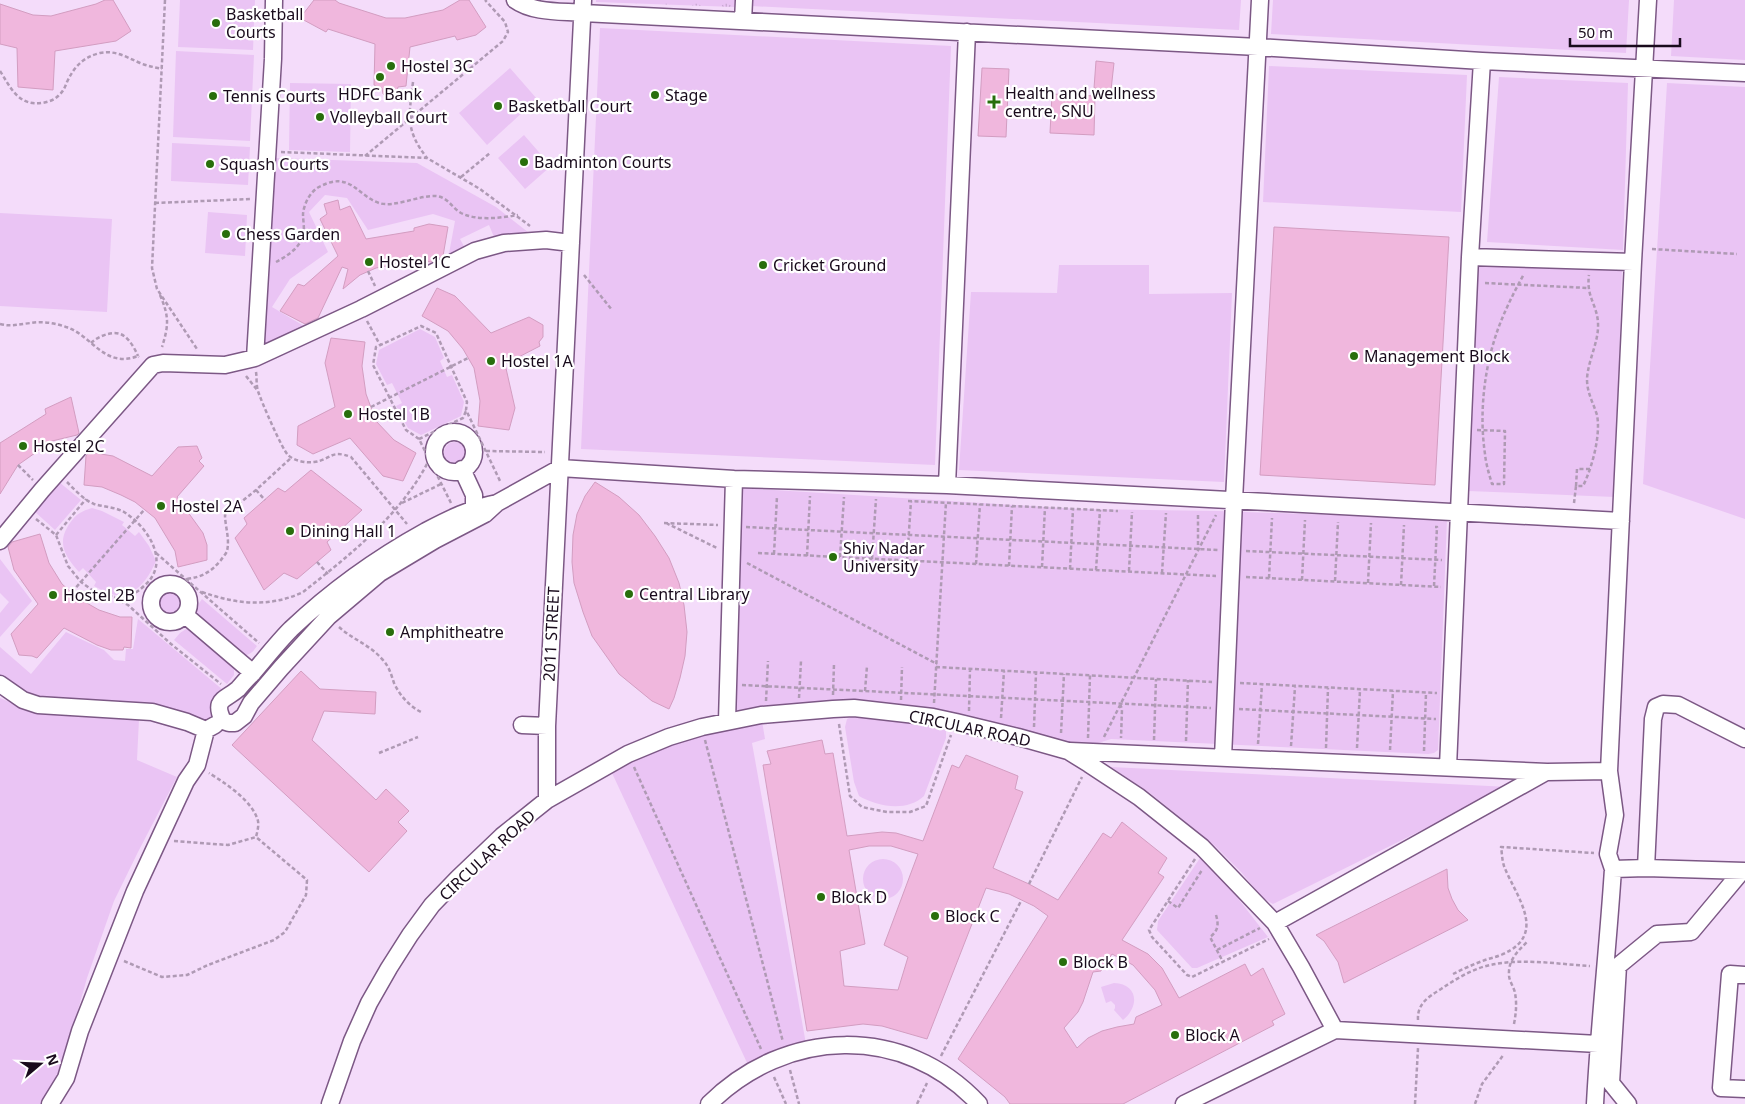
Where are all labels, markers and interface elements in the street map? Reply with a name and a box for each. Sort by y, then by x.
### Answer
place label: Basketball Courts [226,3,303,43]
scale bar [1570,15,1680,47]
marker: Basketball Courts [210,17,222,29]
text: 50 m [1578,22,1613,42]
place label: Hostel 3C [401,55,473,77]
marker: Hostel 3C [385,60,397,72]
marker: HDFC Bank [374,71,386,83]
place label: Health and wellness centre, SNU [1005,82,1156,122]
place label: HDFC Bank [338,83,422,105]
place label: Stage [665,84,707,106]
place label: Tennis Courts [223,85,325,107]
marker: Stage [649,89,661,101]
marker: Tennis Courts [207,90,219,102]
place label: Basketball Court [508,95,632,117]
marker: Health and wellness centre, SNU [987,95,1001,109]
marker: Basketball Court [492,100,504,112]
place label: Volleyball Court [330,106,448,128]
marker: Volleyball Court [314,111,326,123]
place label: Badminton Courts [534,151,671,173]
place label: Squash Courts [220,153,329,175]
marker: Badminton Courts [518,156,530,168]
marker: Squash Courts [204,158,216,170]
place label: Chess Garden [236,223,340,245]
marker: Chess Garden [220,228,232,240]
place label: Hostel 1C [379,251,451,273]
place label: Cricket Ground [773,254,886,276]
marker: Hostel 1C [363,256,375,268]
marker: Cricket Ground [757,259,769,271]
place label: Management Block [1364,345,1510,367]
place label: Hostel 1A [501,350,573,372]
marker: Management Block [1348,350,1360,362]
marker: Hostel 1A [485,355,497,367]
place label: Hostel 1B [358,403,430,425]
marker: Hostel 1B [342,408,354,420]
place label: Hostel 2C [33,435,105,457]
marker: Hostel 2C [17,440,29,452]
place label: Hostel 2A [171,495,243,517]
marker: Hostel 2A [155,500,167,512]
place label: Dining Hall 1 [300,520,396,542]
marker: Dining Hall 1 [284,525,296,537]
place label: Shiv Nadar University [843,537,925,577]
marker: Shiv Nadar University [827,551,839,563]
place label: Central Library [639,583,751,605]
place label: Hostel 2B [63,584,135,606]
street label: 2011 STREET [538,586,564,682]
marker: Central Library [623,588,635,600]
marker: Hostel 2B [47,589,59,601]
place label: Amphitheatre [400,621,504,643]
marker: Amphitheatre [384,626,396,638]
street label: CIRCULAR ROAD [907,704,1033,752]
street label: CIRCULAR ROAD [434,805,540,905]
place label: Block D [831,886,887,908]
marker: Block D [815,891,827,903]
place label: Block C [945,905,1000,927]
marker: Block C [929,910,941,922]
place label: Block B [1073,951,1128,973]
marker: Block B [1057,956,1069,968]
place label: Block A [1185,1024,1241,1046]
marker: Block A [1169,1029,1181,1041]
north arrow [15,1039,65,1089]
text: N [42,1051,64,1068]

